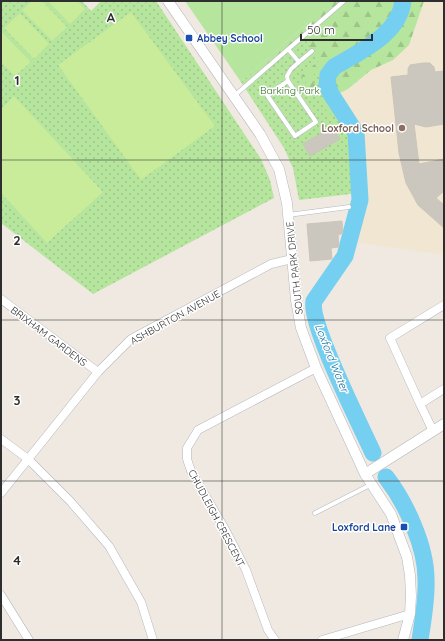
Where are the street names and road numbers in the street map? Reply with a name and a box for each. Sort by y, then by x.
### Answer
street label: SOUTH PARK DRIVE [283,221,306,315]
street label: ASHBURTON AVENUE [128,287,223,348]
street label: BRIXHAM GARDENS [8,303,90,370]
street label: CHUDLEIGH CRESCENT [185,467,248,569]

